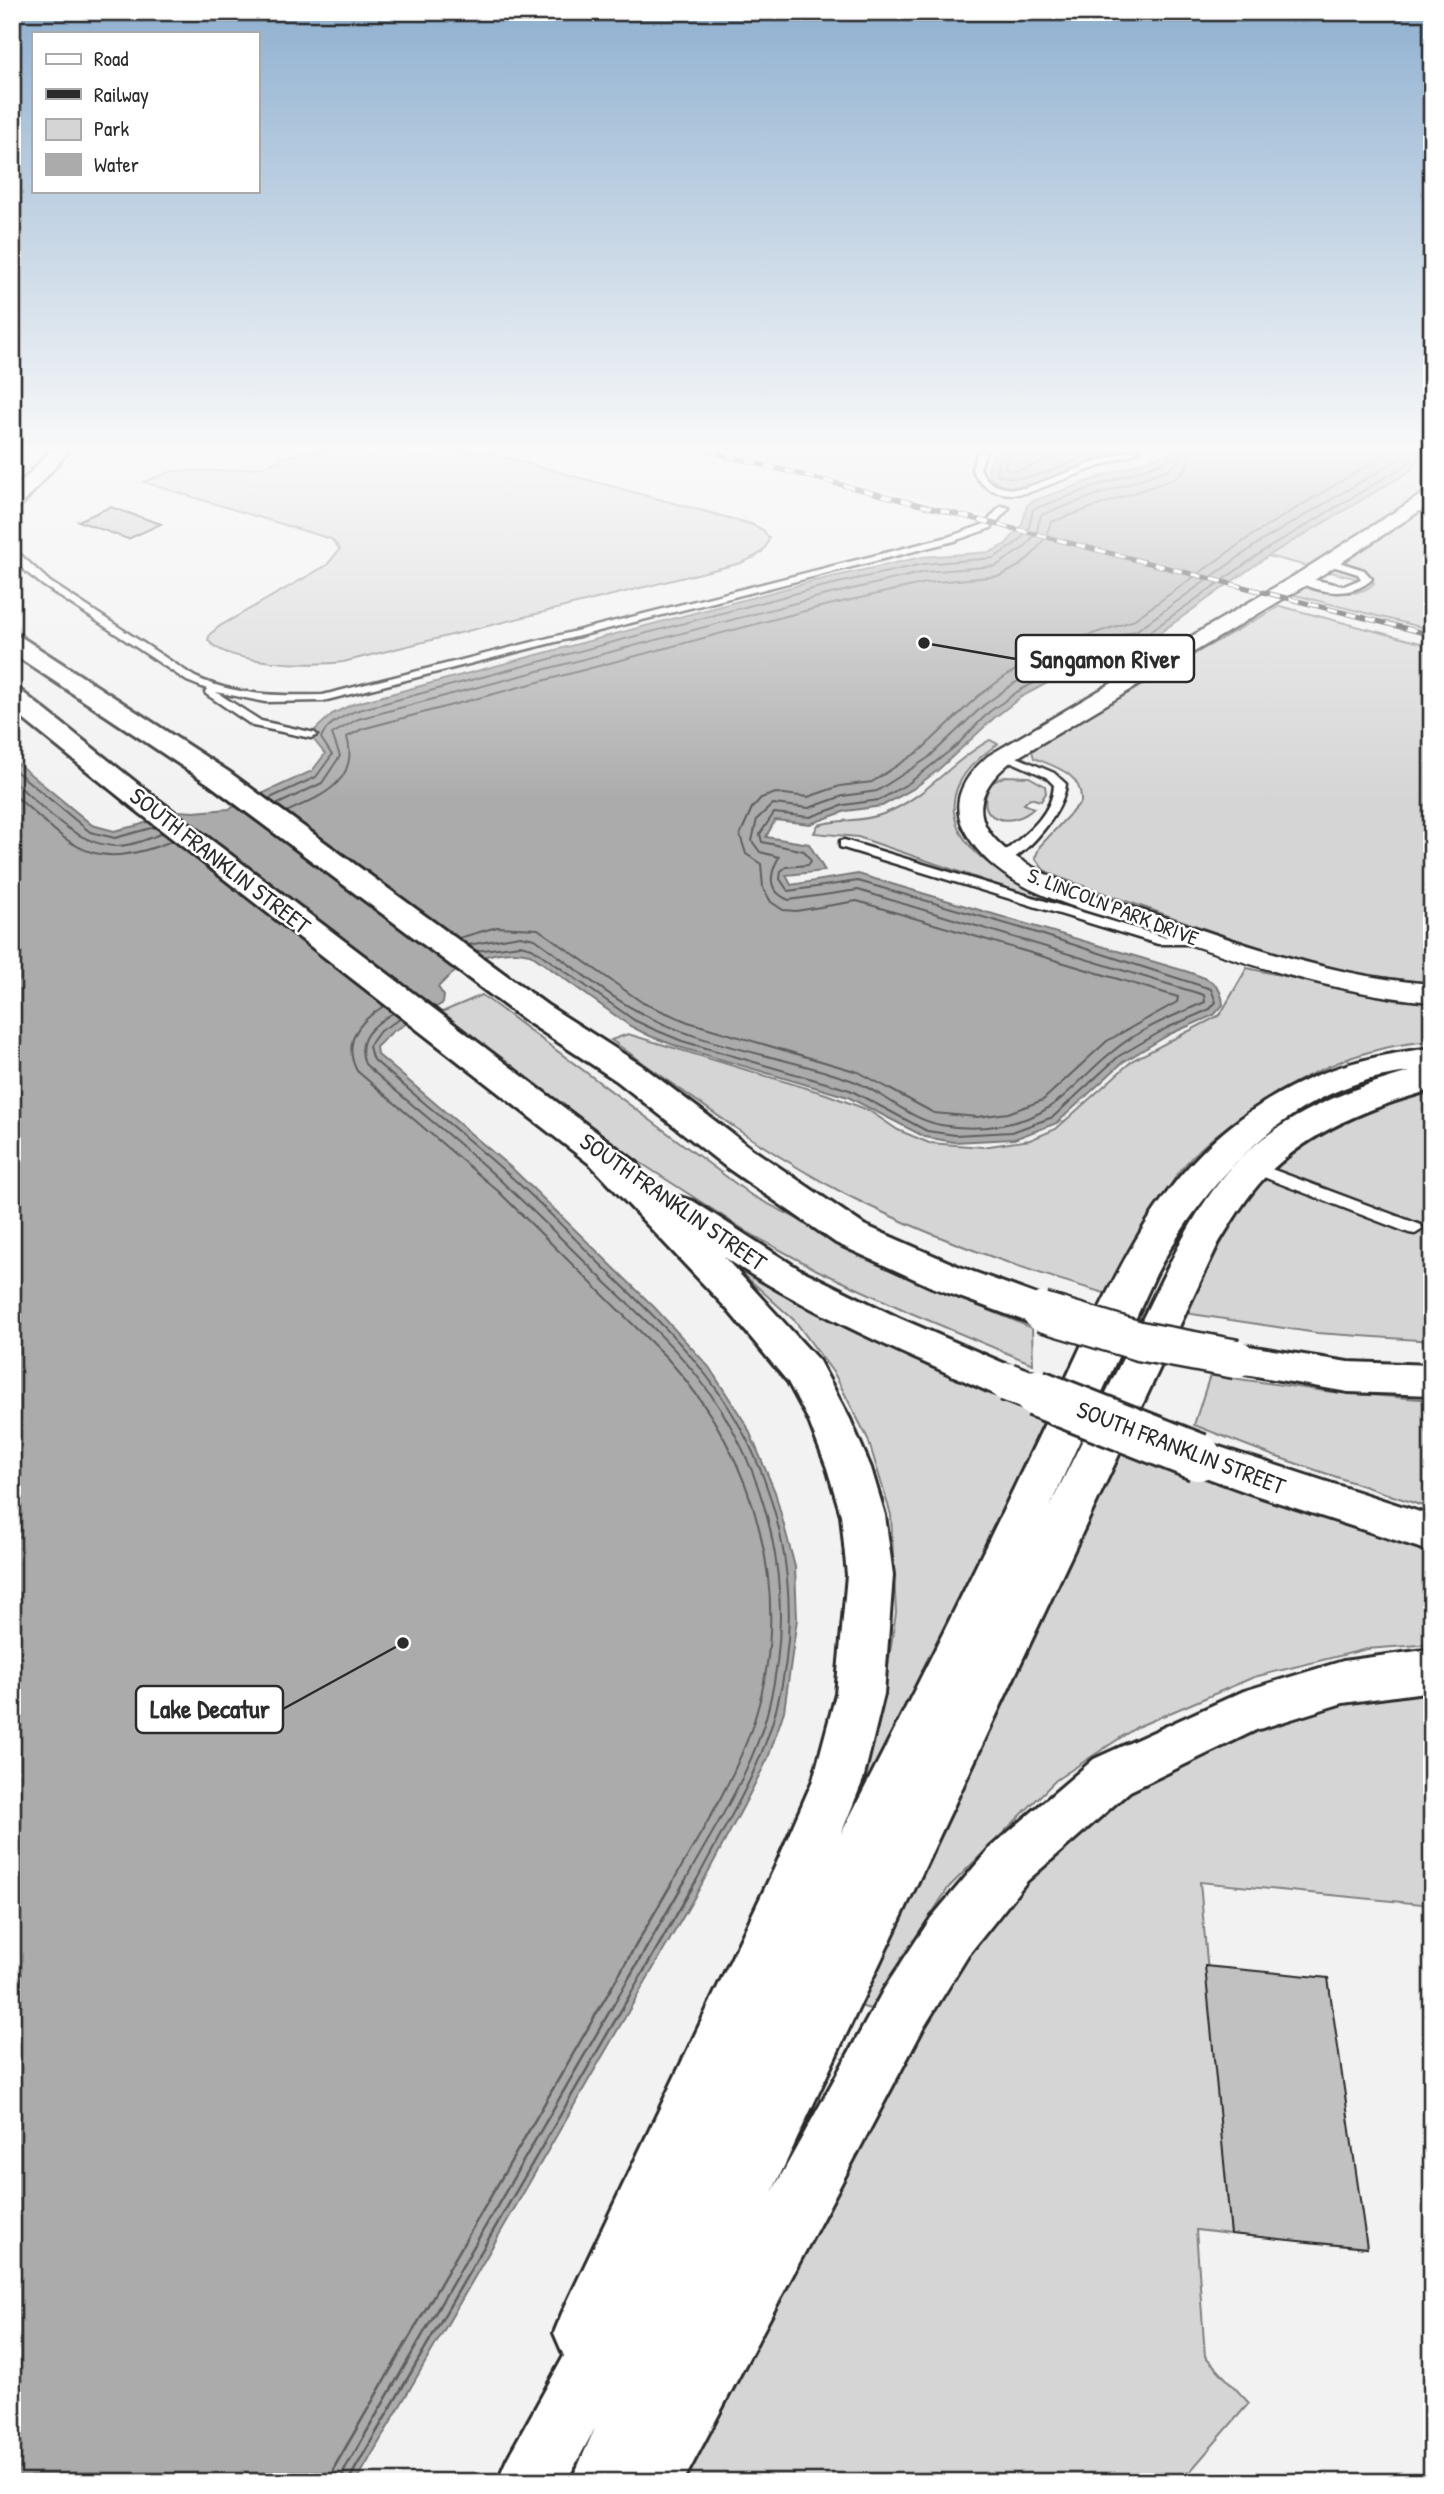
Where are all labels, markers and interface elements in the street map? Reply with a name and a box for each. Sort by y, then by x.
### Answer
legend [32,32,259,192]
text: Road [94,44,128,73]
text: Railway [94,80,149,109]
text: Park [94,114,129,143]
text: Water [94,150,139,179]
callout: Sangamon River [1016,635,1194,682]
text: Sangamon River [1030,641,1181,677]
street label: SOUTH FRANKLIN STREET [124,780,318,941]
street label: S. LINCOLN PARK DRIVE [1023,861,1203,953]
street label: SOUTH FRANKLIN STREET [574,1125,774,1278]
street label: SOUTH FRANKLIN STREET [1073,1393,1291,1502]
callout: Lake Decatur [136,1686,283,1733]
text: Lake Decatur [150,1691,271,1726]

